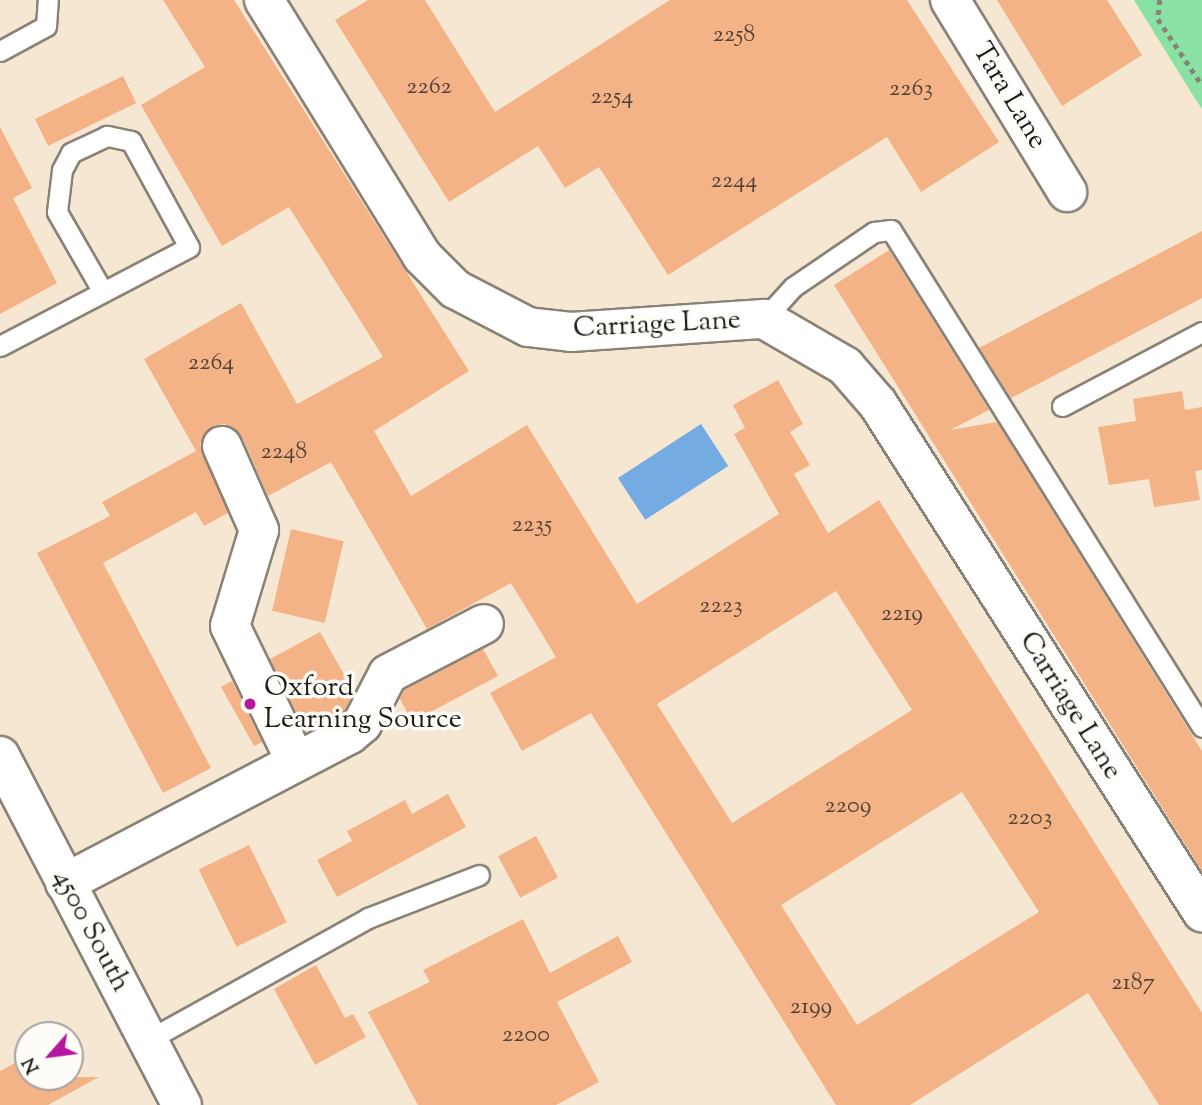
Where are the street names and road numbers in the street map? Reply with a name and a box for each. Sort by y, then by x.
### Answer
street label: Tara Lane [964,37,1054,155]
street label: Carriage Lane [572,304,742,346]
street label: Carriage Lane [1011,626,1129,786]
street label: 4500 South [45,864,137,998]

